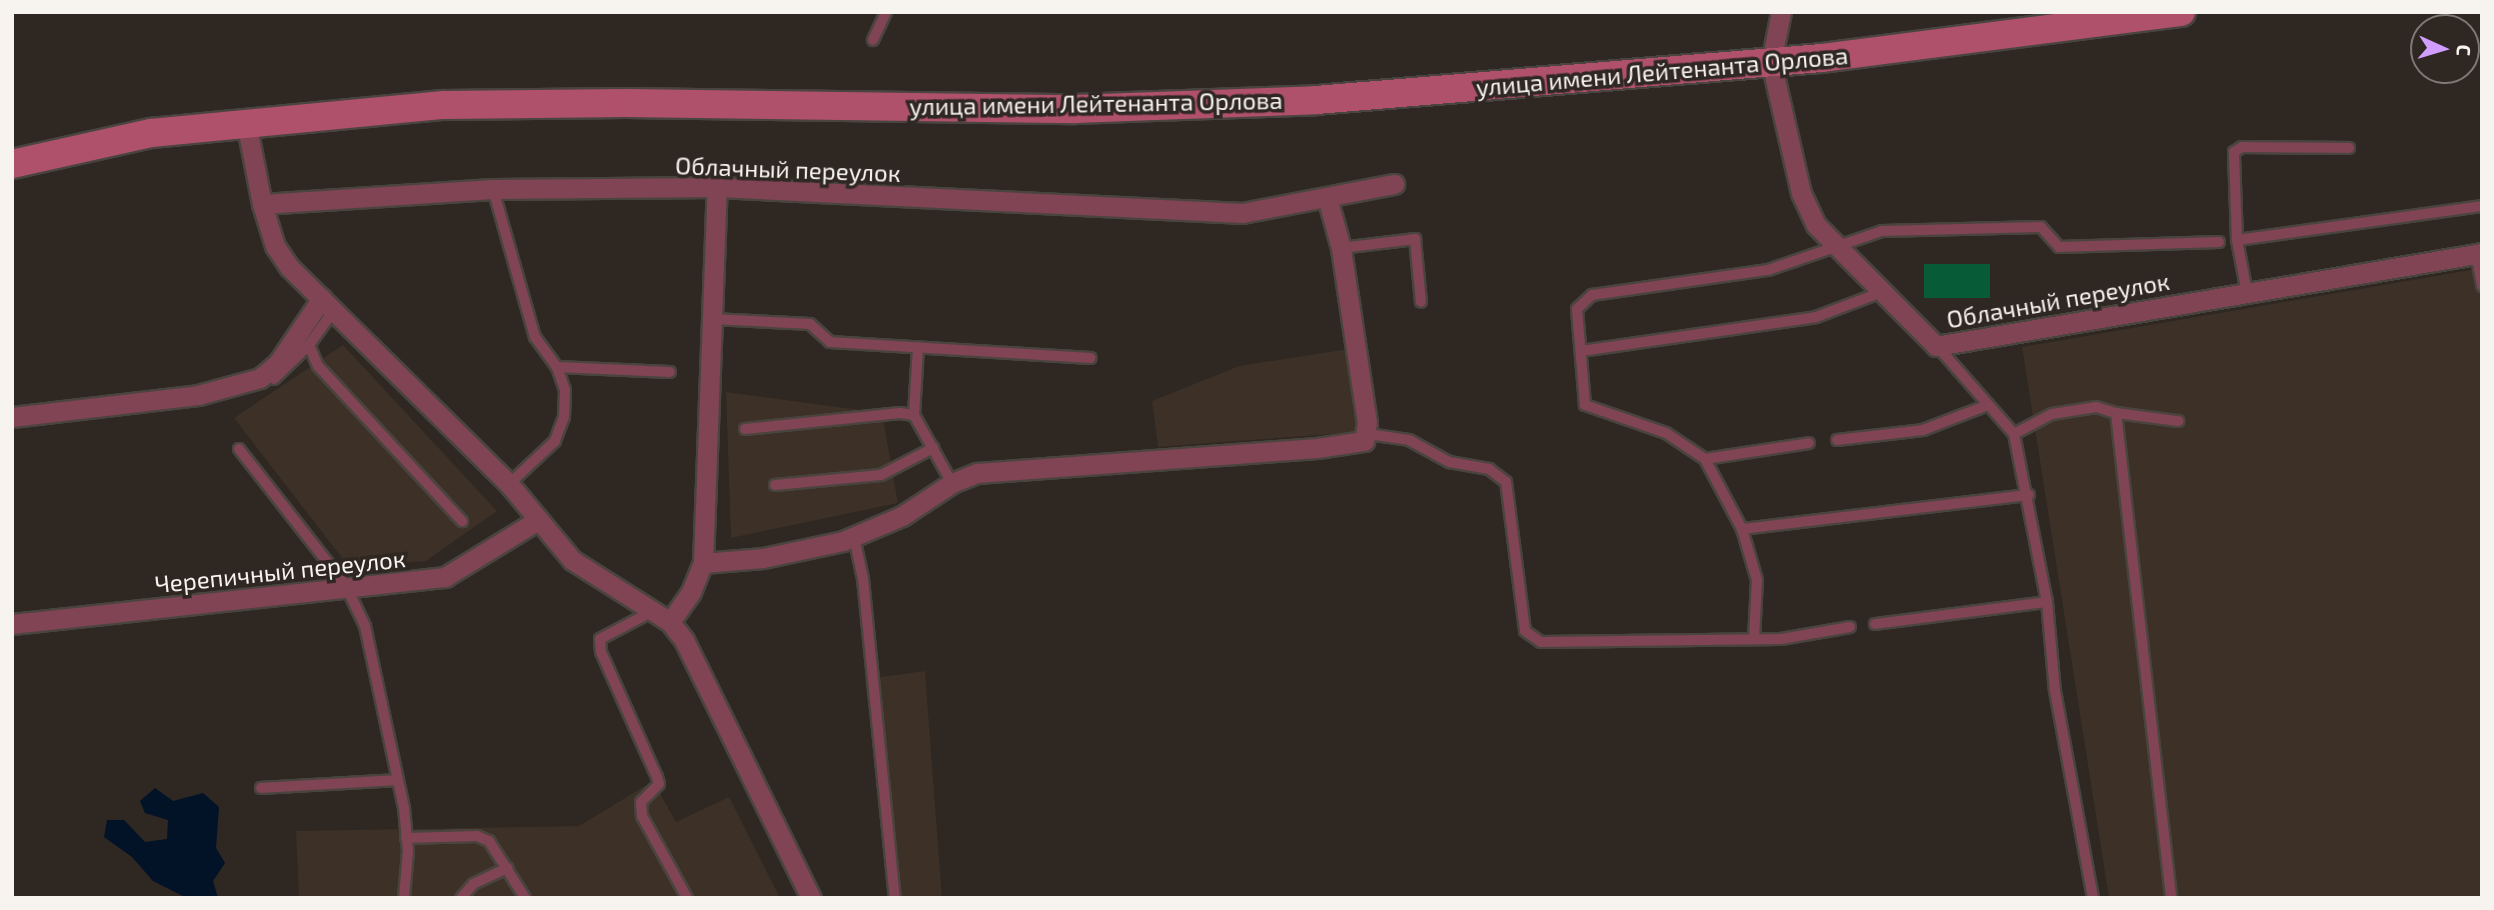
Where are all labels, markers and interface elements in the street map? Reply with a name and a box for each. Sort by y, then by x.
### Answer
north arrow [2410,14,2480,84]
street label: улица имени Лейтенанта Орлова [1475,40,1849,102]
text: С [2453,44,2476,57]
street label: улица имени Лейтенанта Орлова [909,85,1283,121]
street label: Облачный переулок [675,151,901,187]
street label: Облачный переулок [1944,266,2172,334]
street label: Черепичный переулок [153,544,407,598]

